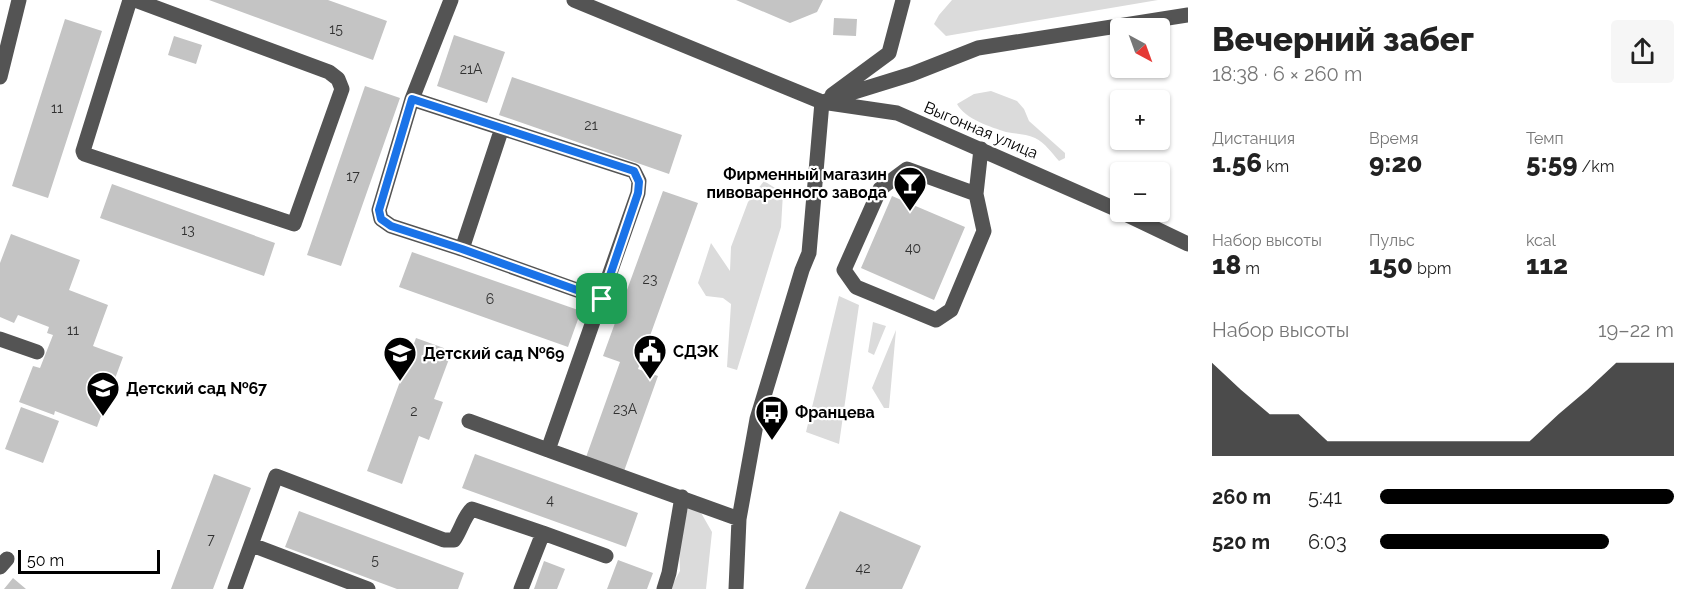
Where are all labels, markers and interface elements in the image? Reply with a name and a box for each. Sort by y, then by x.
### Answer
north arrow [1110,18,1170,78]
map controls [1110,18,1170,222]
text: Вечерний забег [1212,20,1474,59]
button: share [1611,20,1674,83]
house number: 15 [329,21,343,37]
house number: 21А [460,61,483,77]
text: 18:38 · 6 × 260 m [1212,62,1362,86]
button: + [1110,90,1170,150]
street label: Выгонная улица [921,97,1041,163]
house number: 11 [51,100,63,116]
house number: 21 [584,117,598,133]
text: Дистанция [1212,129,1295,148]
text: Время [1369,129,1418,148]
text: Темп [1526,129,1564,148]
text: 1.56 [1212,148,1262,178]
text: 9:20 [1369,148,1422,178]
text: 5:59 [1526,148,1577,178]
text: km [1262,157,1289,176]
text: /km [1577,157,1614,176]
button: − [1110,162,1170,222]
place label: Фирменный магазин пивоваренного завода [707,165,887,202]
bar icon: Фирменный магазин пивоваренного завода [892,165,928,212]
house number: 17 [346,168,360,184]
house number: 13 [181,222,195,238]
text: Набор высоты [1212,231,1322,250]
text: Пульс [1369,231,1415,250]
text: kcal [1526,231,1556,250]
house number: 40 [905,240,921,256]
text: 18 [1212,250,1241,280]
text: 150 [1369,250,1413,280]
text: 112 [1526,250,1568,280]
text: m [1241,259,1260,278]
text: bpm [1413,259,1451,278]
house number: 23 [643,271,657,287]
pin [576,273,627,324]
icon: arrive [585,282,618,315]
house number: 6 [486,291,494,307]
text: Набор высоты [1212,318,1349,342]
text: 19–22 m [1598,318,1674,342]
house number: 11 [67,322,79,338]
public building icon: СДЭК [632,333,668,380]
school or university icon: Детский сад №69 [382,335,418,382]
place label: СДЭК [673,342,719,361]
place label: Детский сад №69 [423,344,565,363]
school or university icon: Детский сад №67 [85,370,121,417]
place label: Детский сад №67 [126,379,267,398]
bus stop icon: Францева [754,394,790,441]
house number: 23А [613,401,638,417]
house number: 2 [410,403,418,419]
place label: Францева [795,403,875,422]
text: 260 m [1212,485,1271,509]
text: 5:41 [1308,485,1342,509]
house number: 4 [546,492,554,508]
text: 520 m [1212,530,1270,554]
text: 6:03 [1308,530,1347,554]
house number: 7 [207,531,215,547]
scale bar [18,547,160,574]
text: 50 m [27,551,64,570]
house number: 5 [371,552,379,568]
house number: 42 [856,560,870,576]

